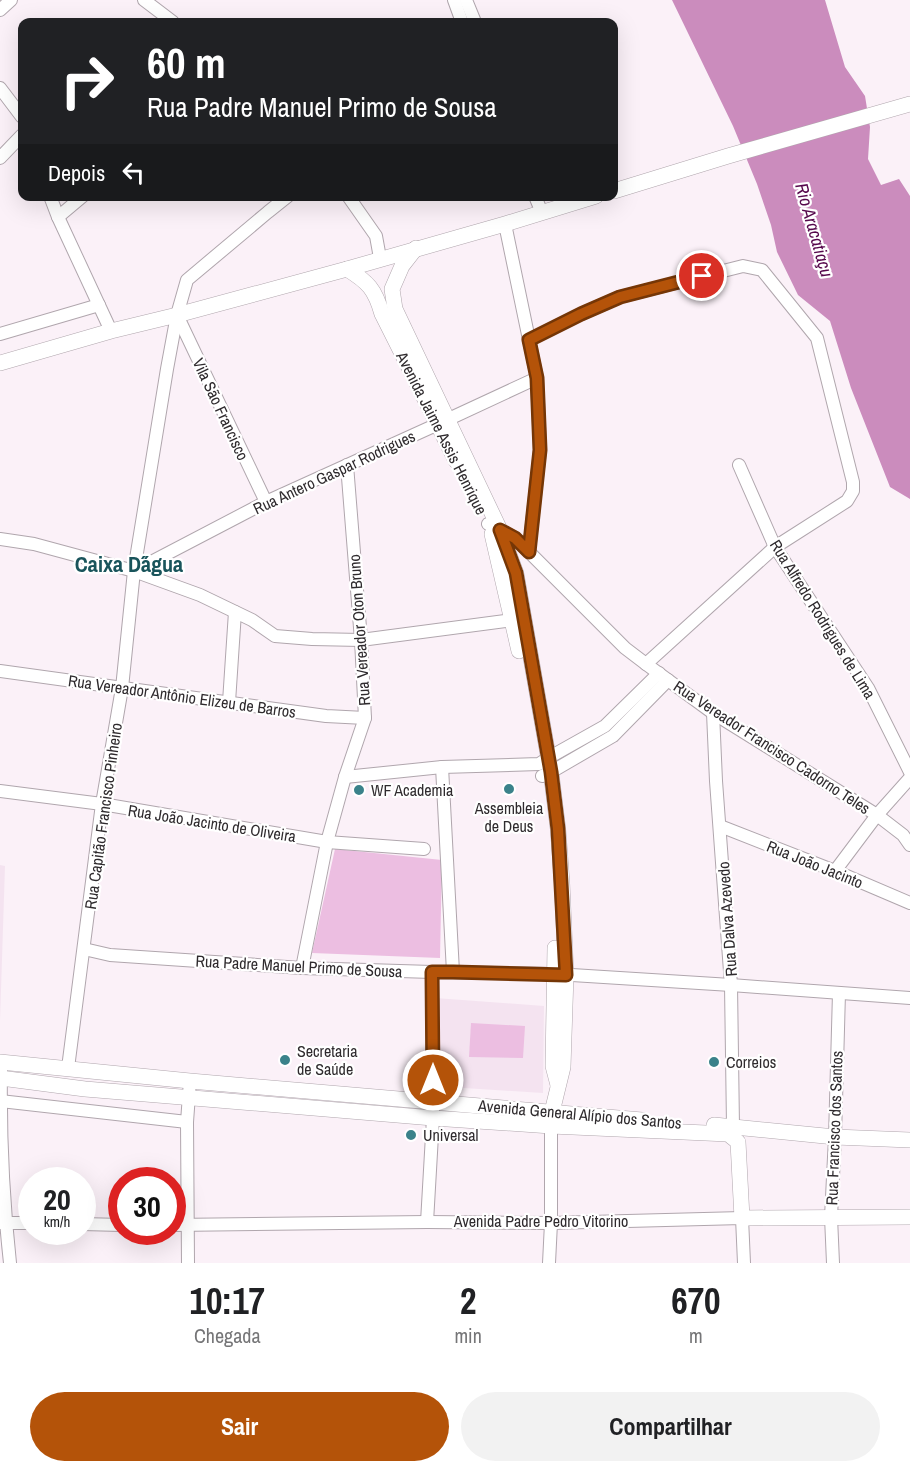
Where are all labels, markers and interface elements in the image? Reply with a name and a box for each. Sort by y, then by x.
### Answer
text: 60 m [147,35,226,91]
icon: right [48,42,126,120]
text: Rua Padre Manuel Primo de Sousa [147,89,497,125]
icon: left [117,156,150,189]
text: Depois [48,158,105,188]
water label: Rio Aracatiaçu [789,180,840,280]
pin [676,250,727,301]
icon: arrive [685,259,718,292]
street label: Avenida Jaime Assis Henrique [391,347,493,518]
street label: Vila São Francisco [188,354,254,464]
street label: Rua Antero Gaspar Rodrigues [249,425,419,519]
street label: Rua Alfredo Rodrigues de Lima [765,535,881,703]
district label: Caixa D´água [75,549,183,579]
street label: Rua Vereador Oton Bruno [343,554,375,706]
street label: Rua Vereador Antônio Elizeu de Barros [67,669,297,723]
street label: Rua Vereador Francisco Cadorno Teles [669,675,875,819]
street label: Rua Capitão Francisco Pinheiro [79,721,127,911]
place label: WF Academia [371,779,454,801]
marker: Assembleia de Deus [502,782,516,796]
marker: WF Academia [352,783,366,797]
place label: Assembleia de Deus [474,797,544,837]
street label: Rua João Jacinto de Oliveira [126,799,298,847]
street label: Rua João Jacinto [764,835,866,893]
street label: Rua Dalva Azevedo [712,861,742,977]
street label: Rua Padre Manuel Primo de Sousa [195,950,404,982]
place label: Secretaria de Saúde [297,1040,358,1080]
position arrow [401,1048,465,1112]
street label: Rua Francisco dos Santos [820,1050,848,1206]
place label: Correios [726,1051,776,1073]
marker: Secretaria de Saúde [278,1053,292,1067]
marker: Correios [707,1055,721,1069]
street label: Avenida General Alípio dos Santos [476,1094,683,1134]
place label: Universal [423,1124,478,1146]
marker: Universal [404,1128,418,1142]
speed limit sign: 30 [108,1167,186,1245]
text: 20 [43,1179,71,1219]
street label: Avenida Padre Pedro Vitorino [453,1210,628,1232]
text: km/h [44,1211,70,1232]
text: 10:17 [189,1277,265,1325]
text: 2 [460,1277,476,1325]
text: 670 [671,1277,721,1325]
text: Chegada [194,1322,261,1349]
text: min [454,1322,482,1349]
text: m [689,1322,703,1349]
button: Sair [30,1392,449,1461]
button: Compartilhar [461,1392,880,1461]

